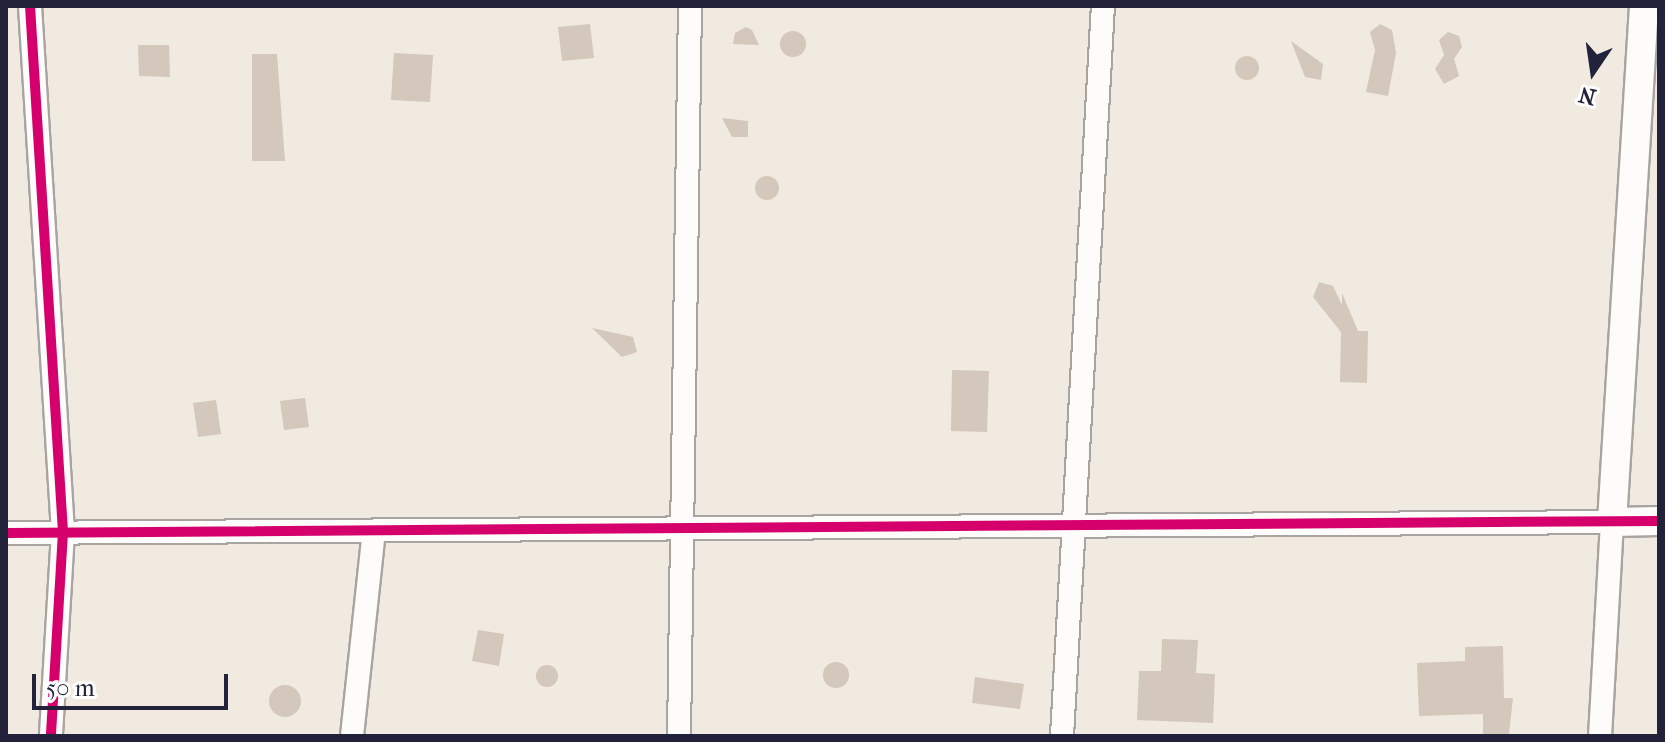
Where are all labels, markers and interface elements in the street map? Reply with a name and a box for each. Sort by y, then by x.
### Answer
north arrow [1553,32,1633,112]
text: N [1577,81,1599,110]
scale bar [36,658,232,708]
text: 50 m [46,674,95,702]

